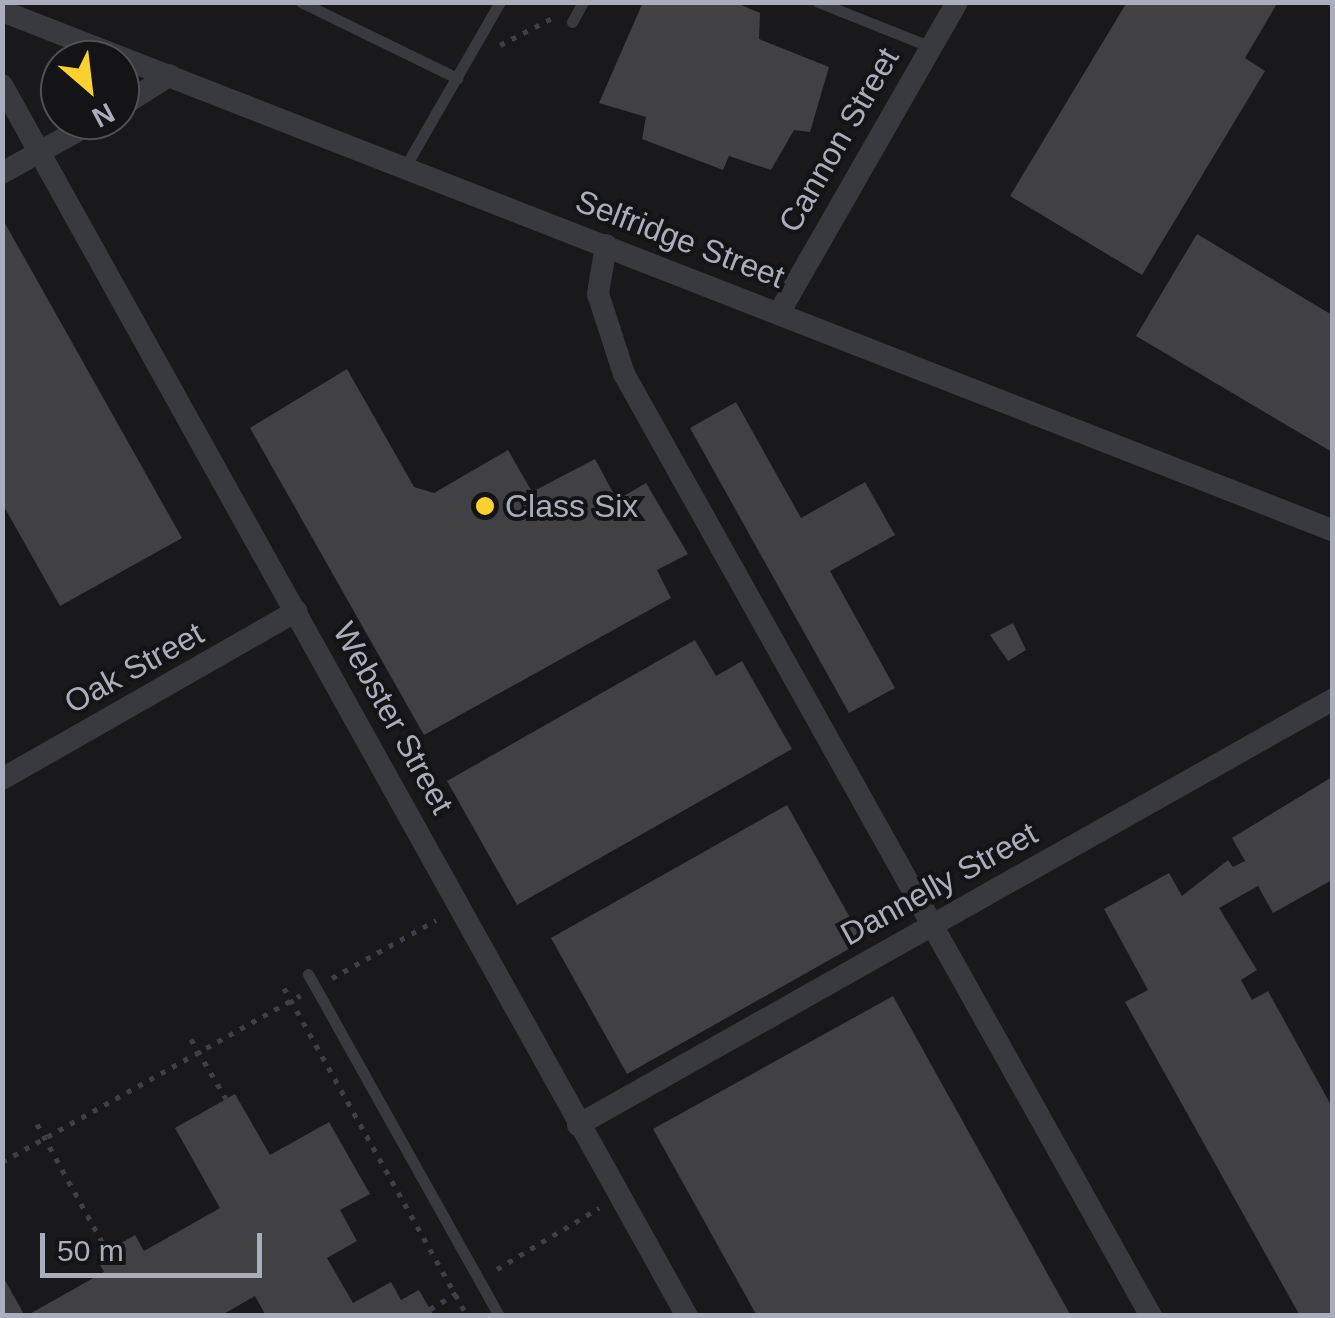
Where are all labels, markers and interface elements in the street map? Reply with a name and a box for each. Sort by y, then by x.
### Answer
north arrow [40,40,140,140]
street label: Cannon Street [771,41,907,239]
text: N [87,97,120,134]
street label: Selfridge Street [570,182,790,296]
place label: Class Six [505,487,638,525]
marker: Class Six [474,495,496,517]
street label: Oak Street [58,614,210,722]
street label: Webster Street [325,616,461,820]
street label: Dannelly Street [834,814,1044,954]
scale bar [45,1213,268,1275]
text: 50 m [57,1234,124,1267]

